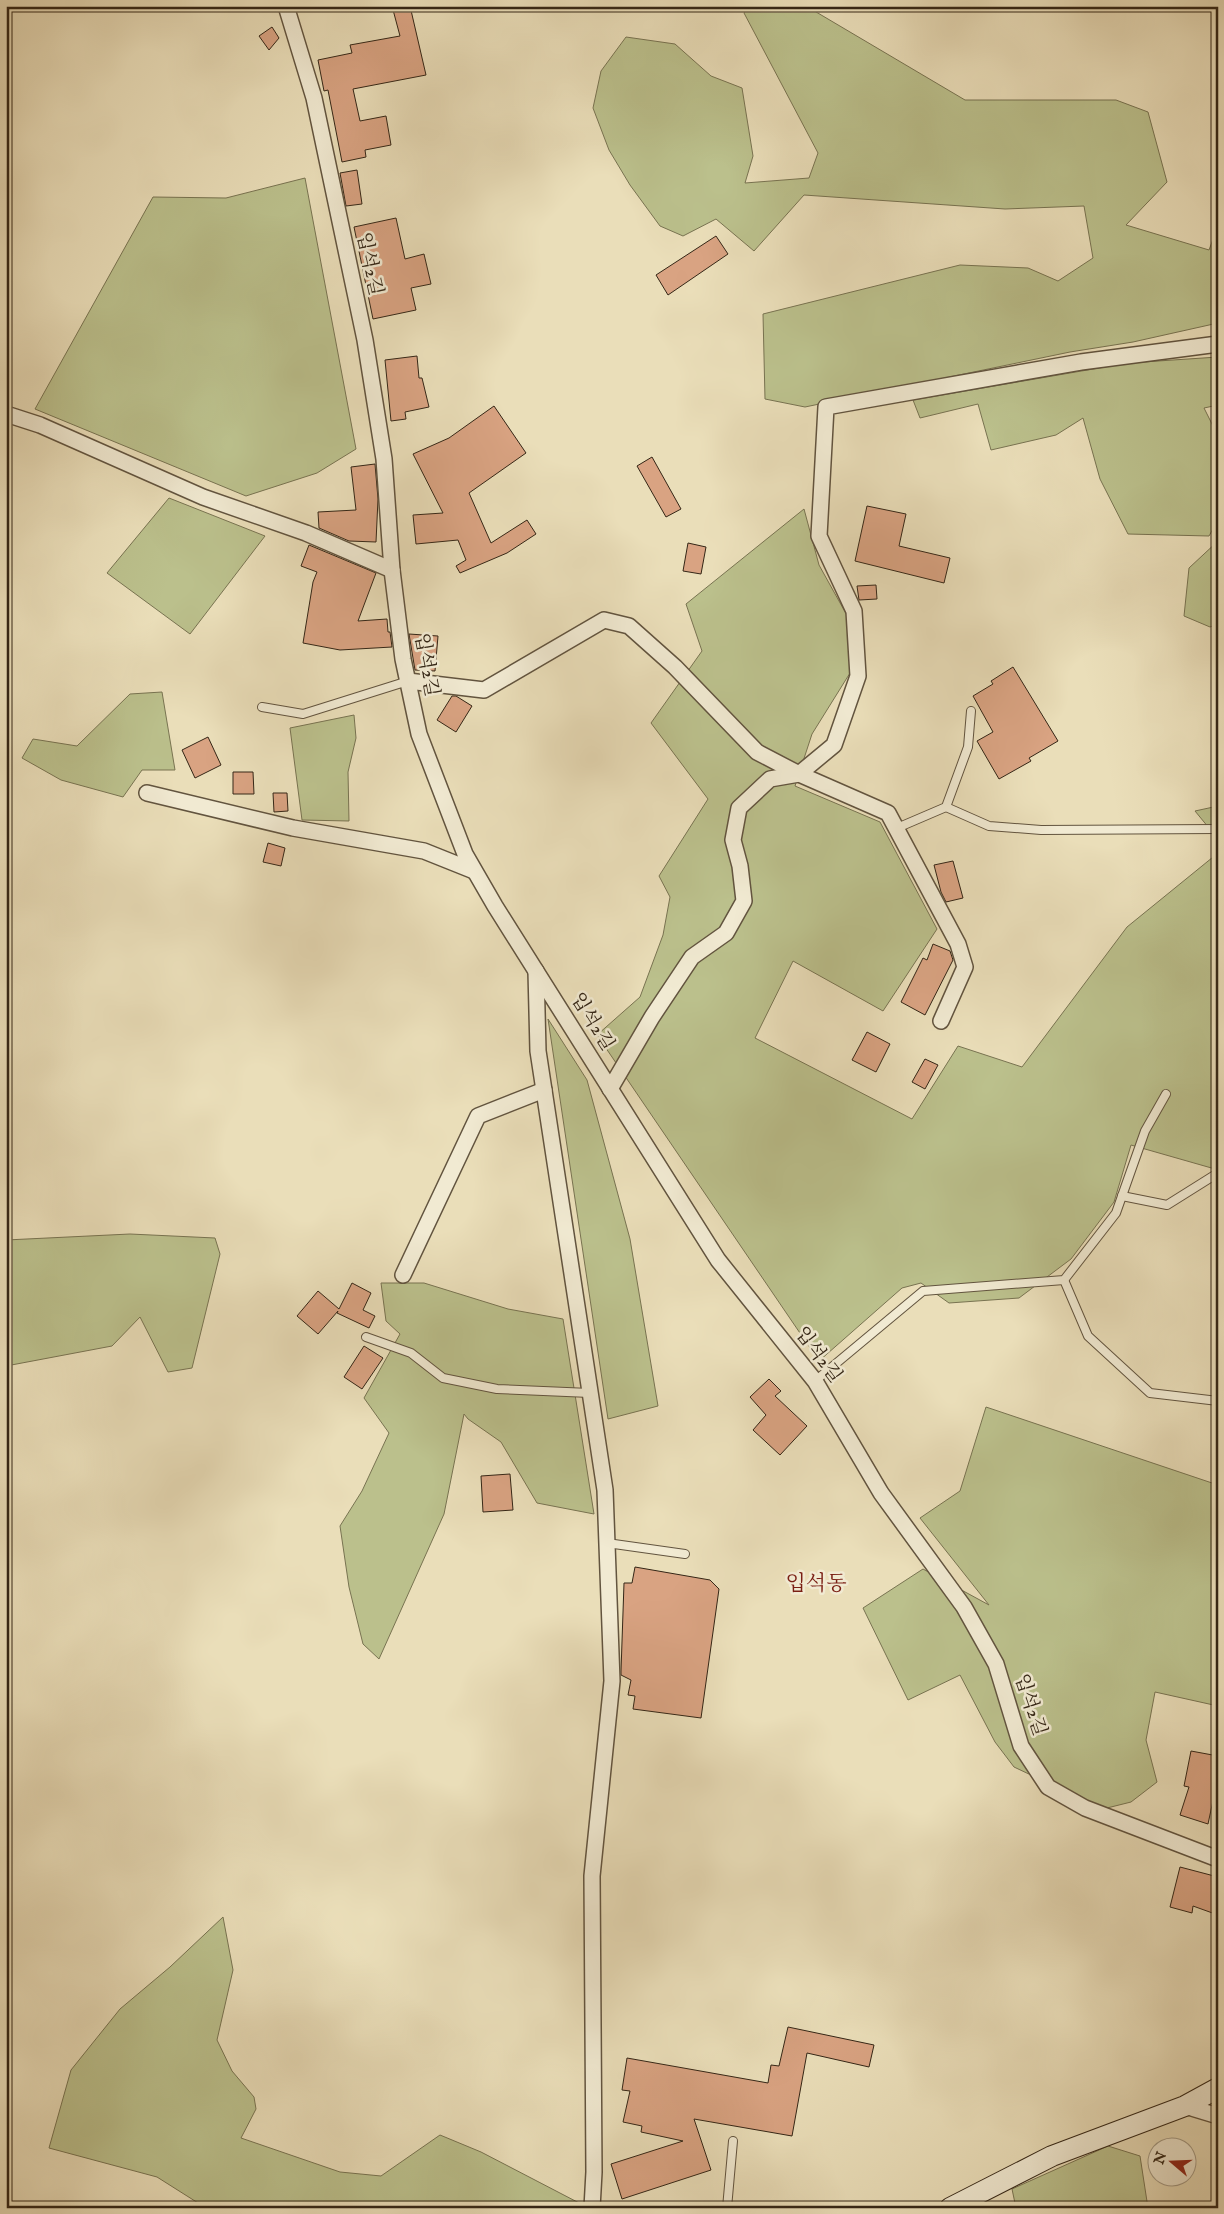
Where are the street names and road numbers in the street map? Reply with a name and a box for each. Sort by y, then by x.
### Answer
street label: 입석2길 [351,230,387,298]
street label: 입석2길 [409,631,443,699]
street label: 입석2길 [565,989,619,1055]
street label: 입석2길 [789,1322,847,1388]
street label: 입석2길 [1009,1671,1051,1739]

